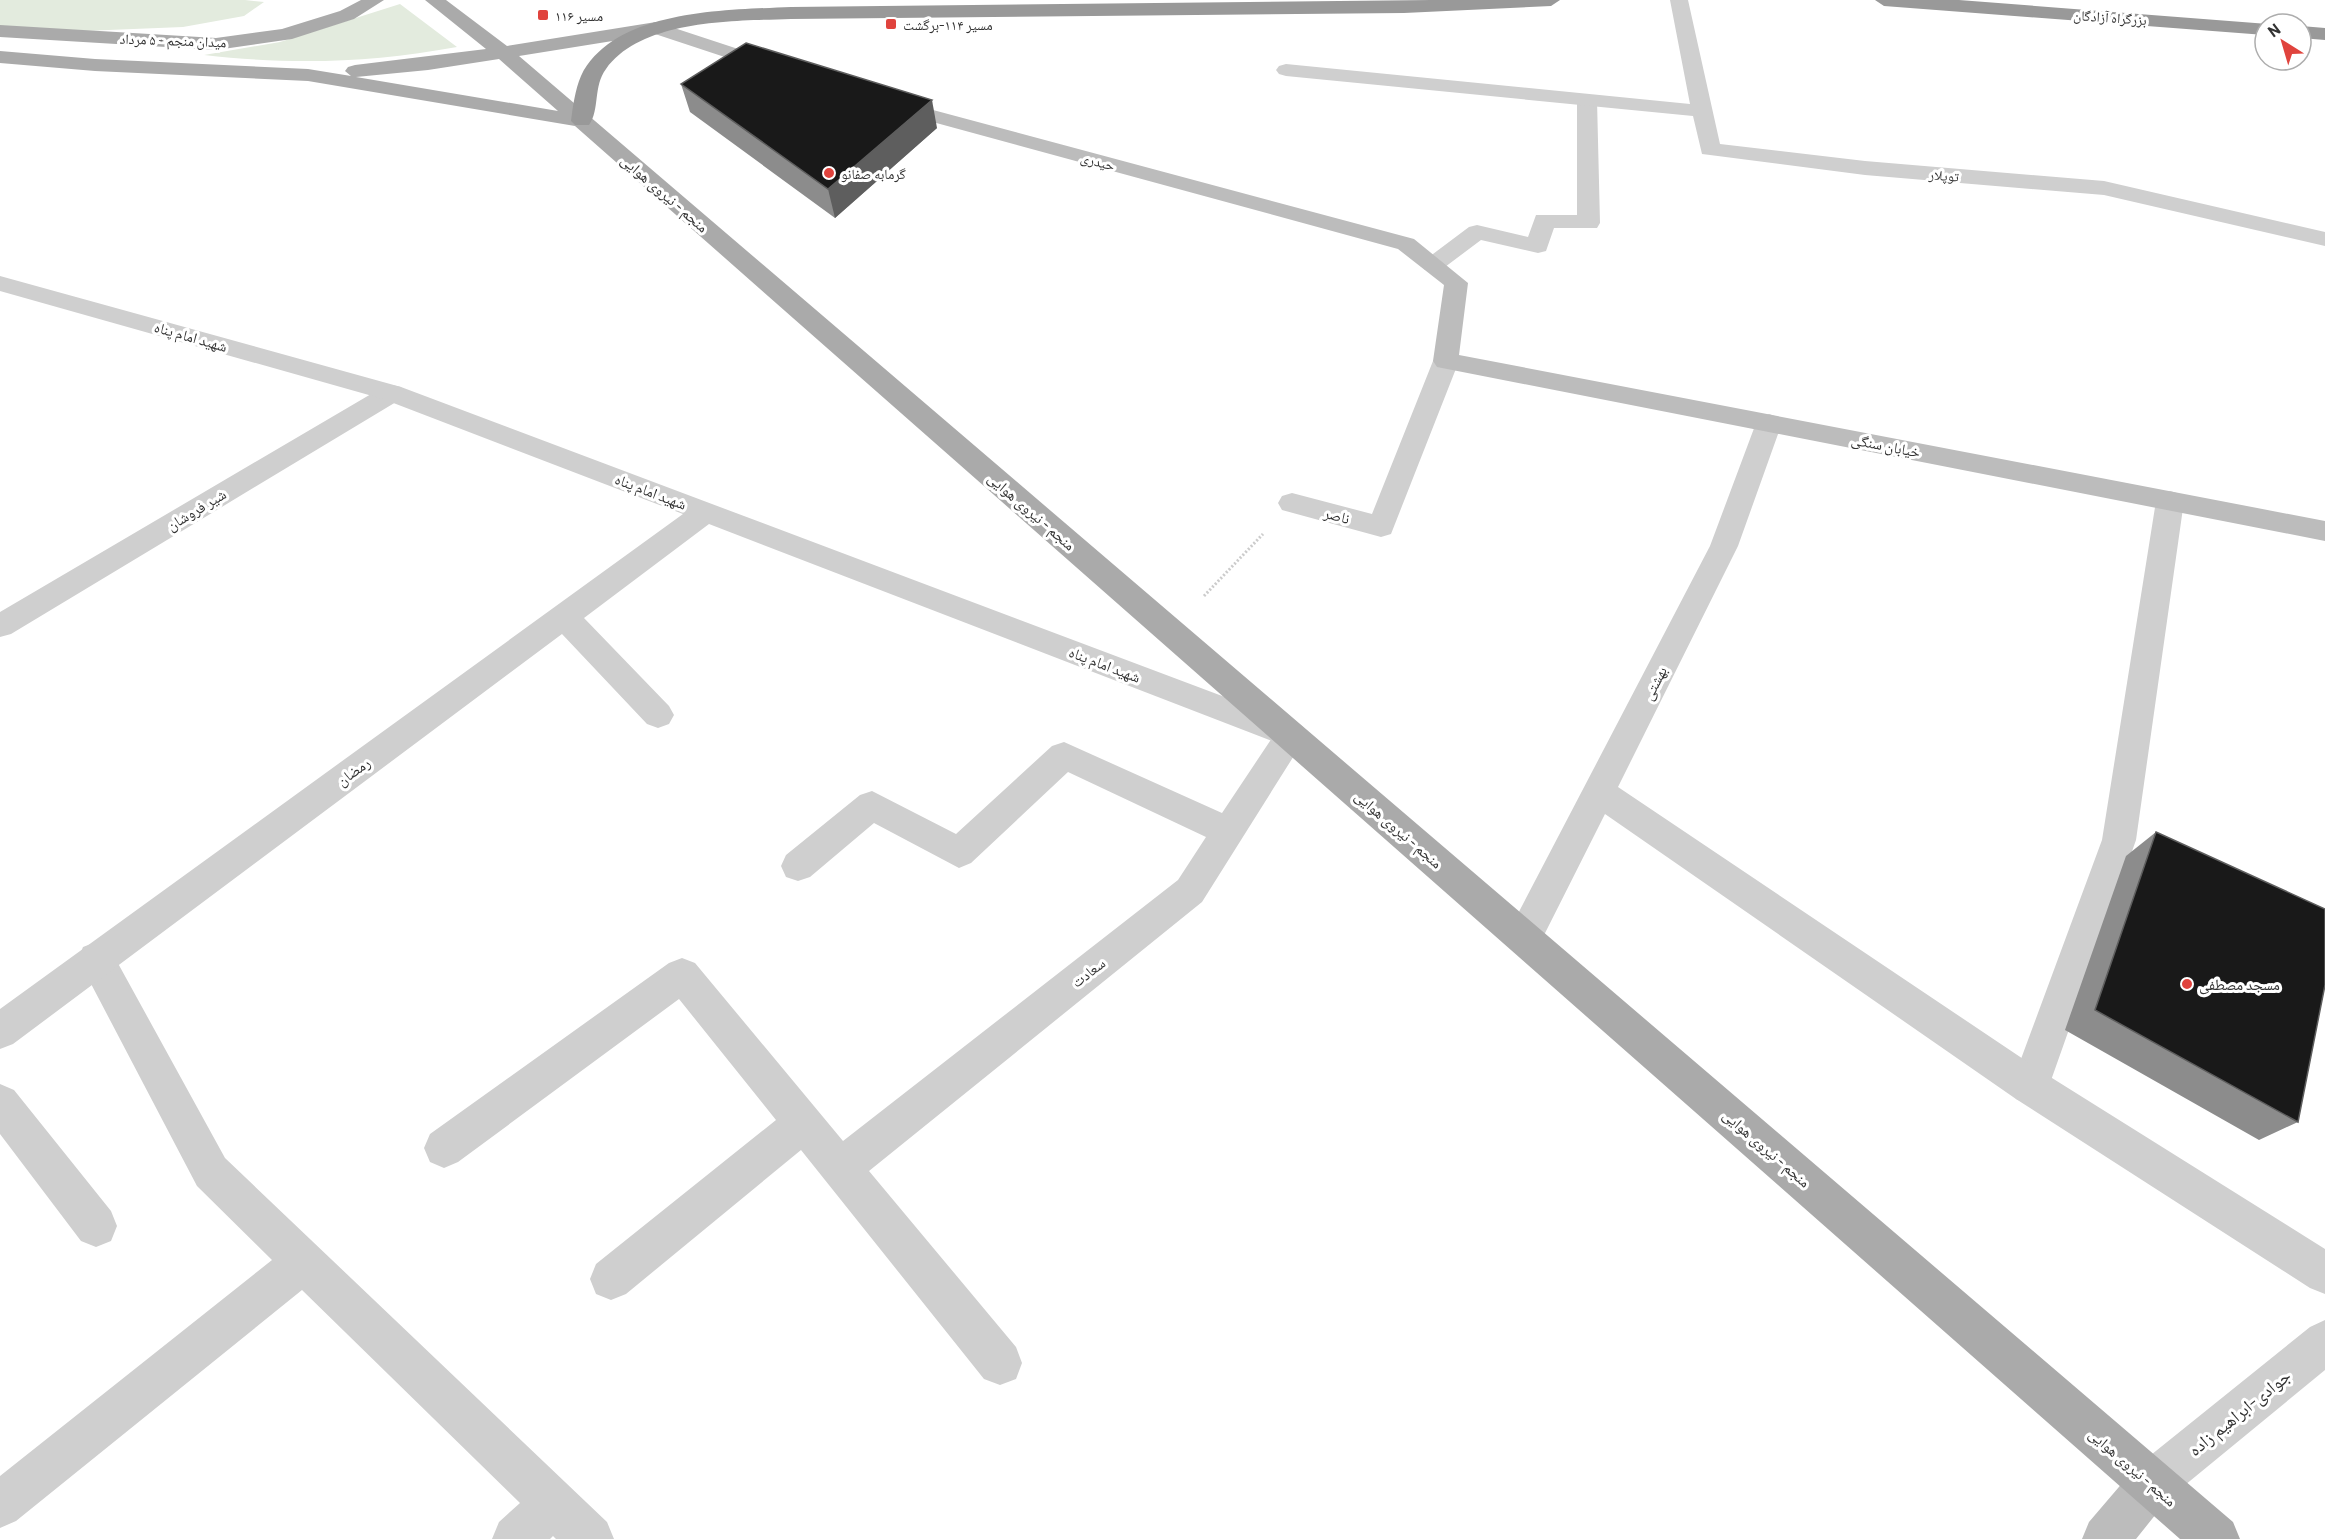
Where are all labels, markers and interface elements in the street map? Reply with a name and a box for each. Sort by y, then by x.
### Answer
street label: بزرگراه آزادگان [2073,6,2147,29]
place label: مسیر ۱۱۶ [555,7,603,25]
marker: مسیر ۱۱۶ [536,8,550,22]
north arrow [2253,12,2313,72]
place label: مسیر ۱۱۴-برگشت [903,16,993,34]
marker: مسیر ۱۱۴-برگشت [884,17,898,31]
text: N [2264,19,2284,40]
street label: میدان منجم - ۵ مرداد [119,30,227,52]
street label: حیدری [1079,148,1117,175]
street label: منجم - نیروی هوایی [616,150,712,237]
place label: گرمابه صفانو [841,165,906,183]
street label: توپلار [1927,165,1960,186]
marker: گرمابه صفانو [822,166,836,180]
street label: شهید امام پناه [152,317,230,357]
street label: خیابان سنگی [1850,429,1922,463]
street label: منجم - نیروی هوایی [983,468,1079,555]
street label: شهید امام پناه [612,469,689,515]
street label: شیر فروشان [163,484,230,535]
street label: ناصر [1321,503,1352,528]
street label: شهید امام پناه [1066,642,1143,688]
street label: بهشتی [1638,663,1672,704]
street label: رمضان [333,753,375,791]
street label: منجم - نیروی هوایی [1350,786,1446,873]
street label: سعادت [1068,953,1108,991]
place label: مسجد مصطفی [2199,975,2280,995]
marker: مسجد مصطفی [2180,977,2194,991]
street label: منجم - نیروی هوایی [1718,1105,1814,1192]
street label: جوادی-ابراهیم زاده [2183,1364,2296,1462]
street label: منجم - نیروی هوایی [2084,1424,2180,1511]

